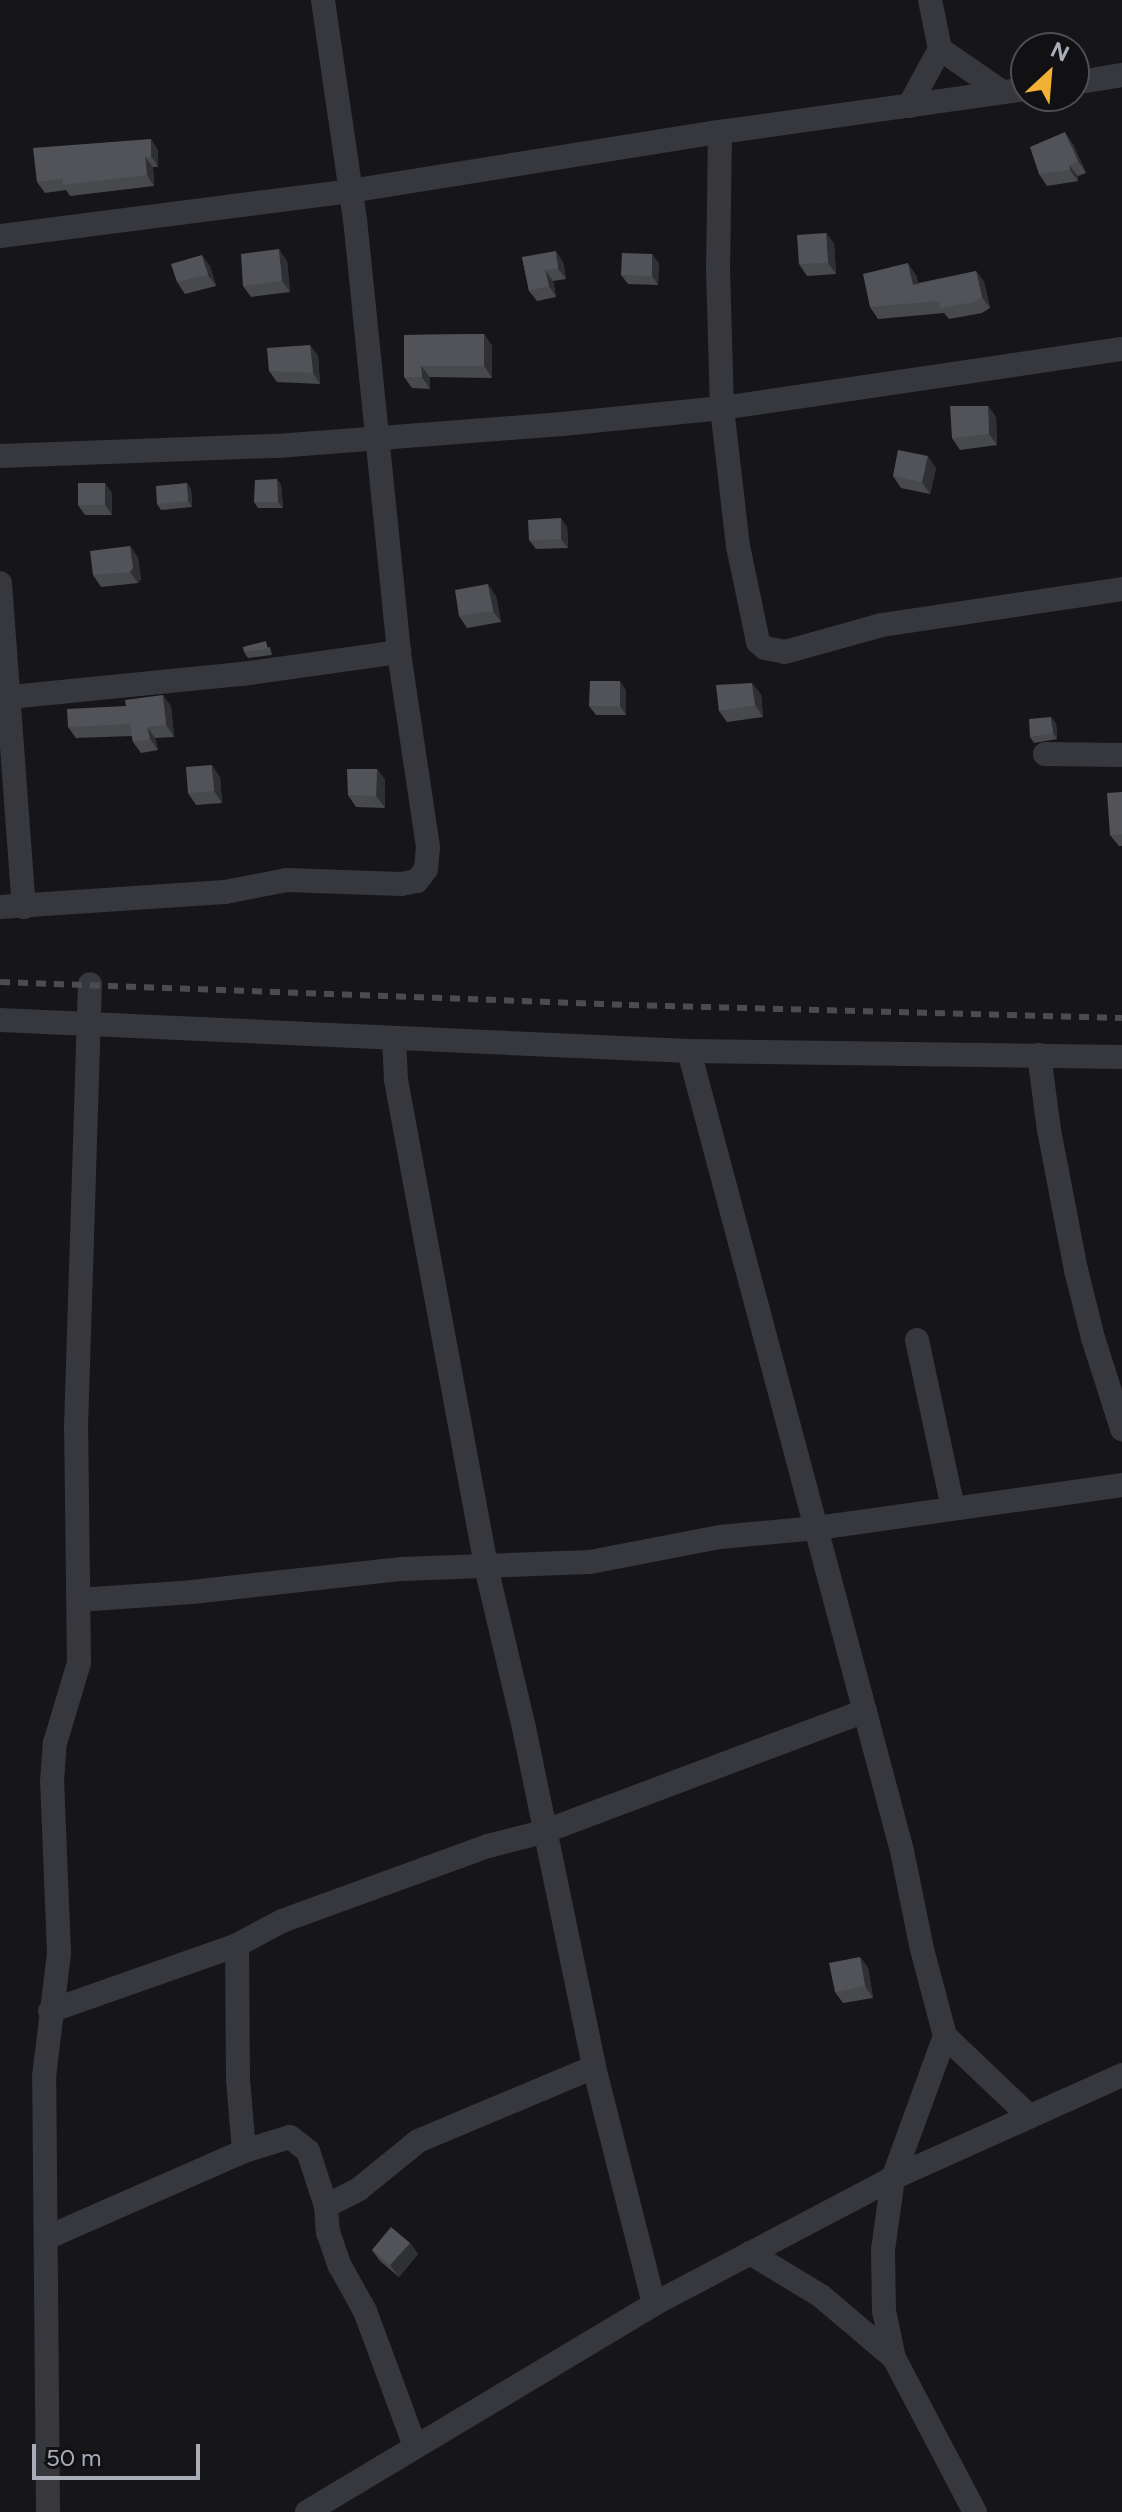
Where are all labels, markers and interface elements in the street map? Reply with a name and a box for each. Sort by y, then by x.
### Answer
north arrow [1010,32,1090,112]
text: N [1046,36,1073,68]
scale bar [36,2428,204,2478]
text: 50 m [46,2443,102,2472]

